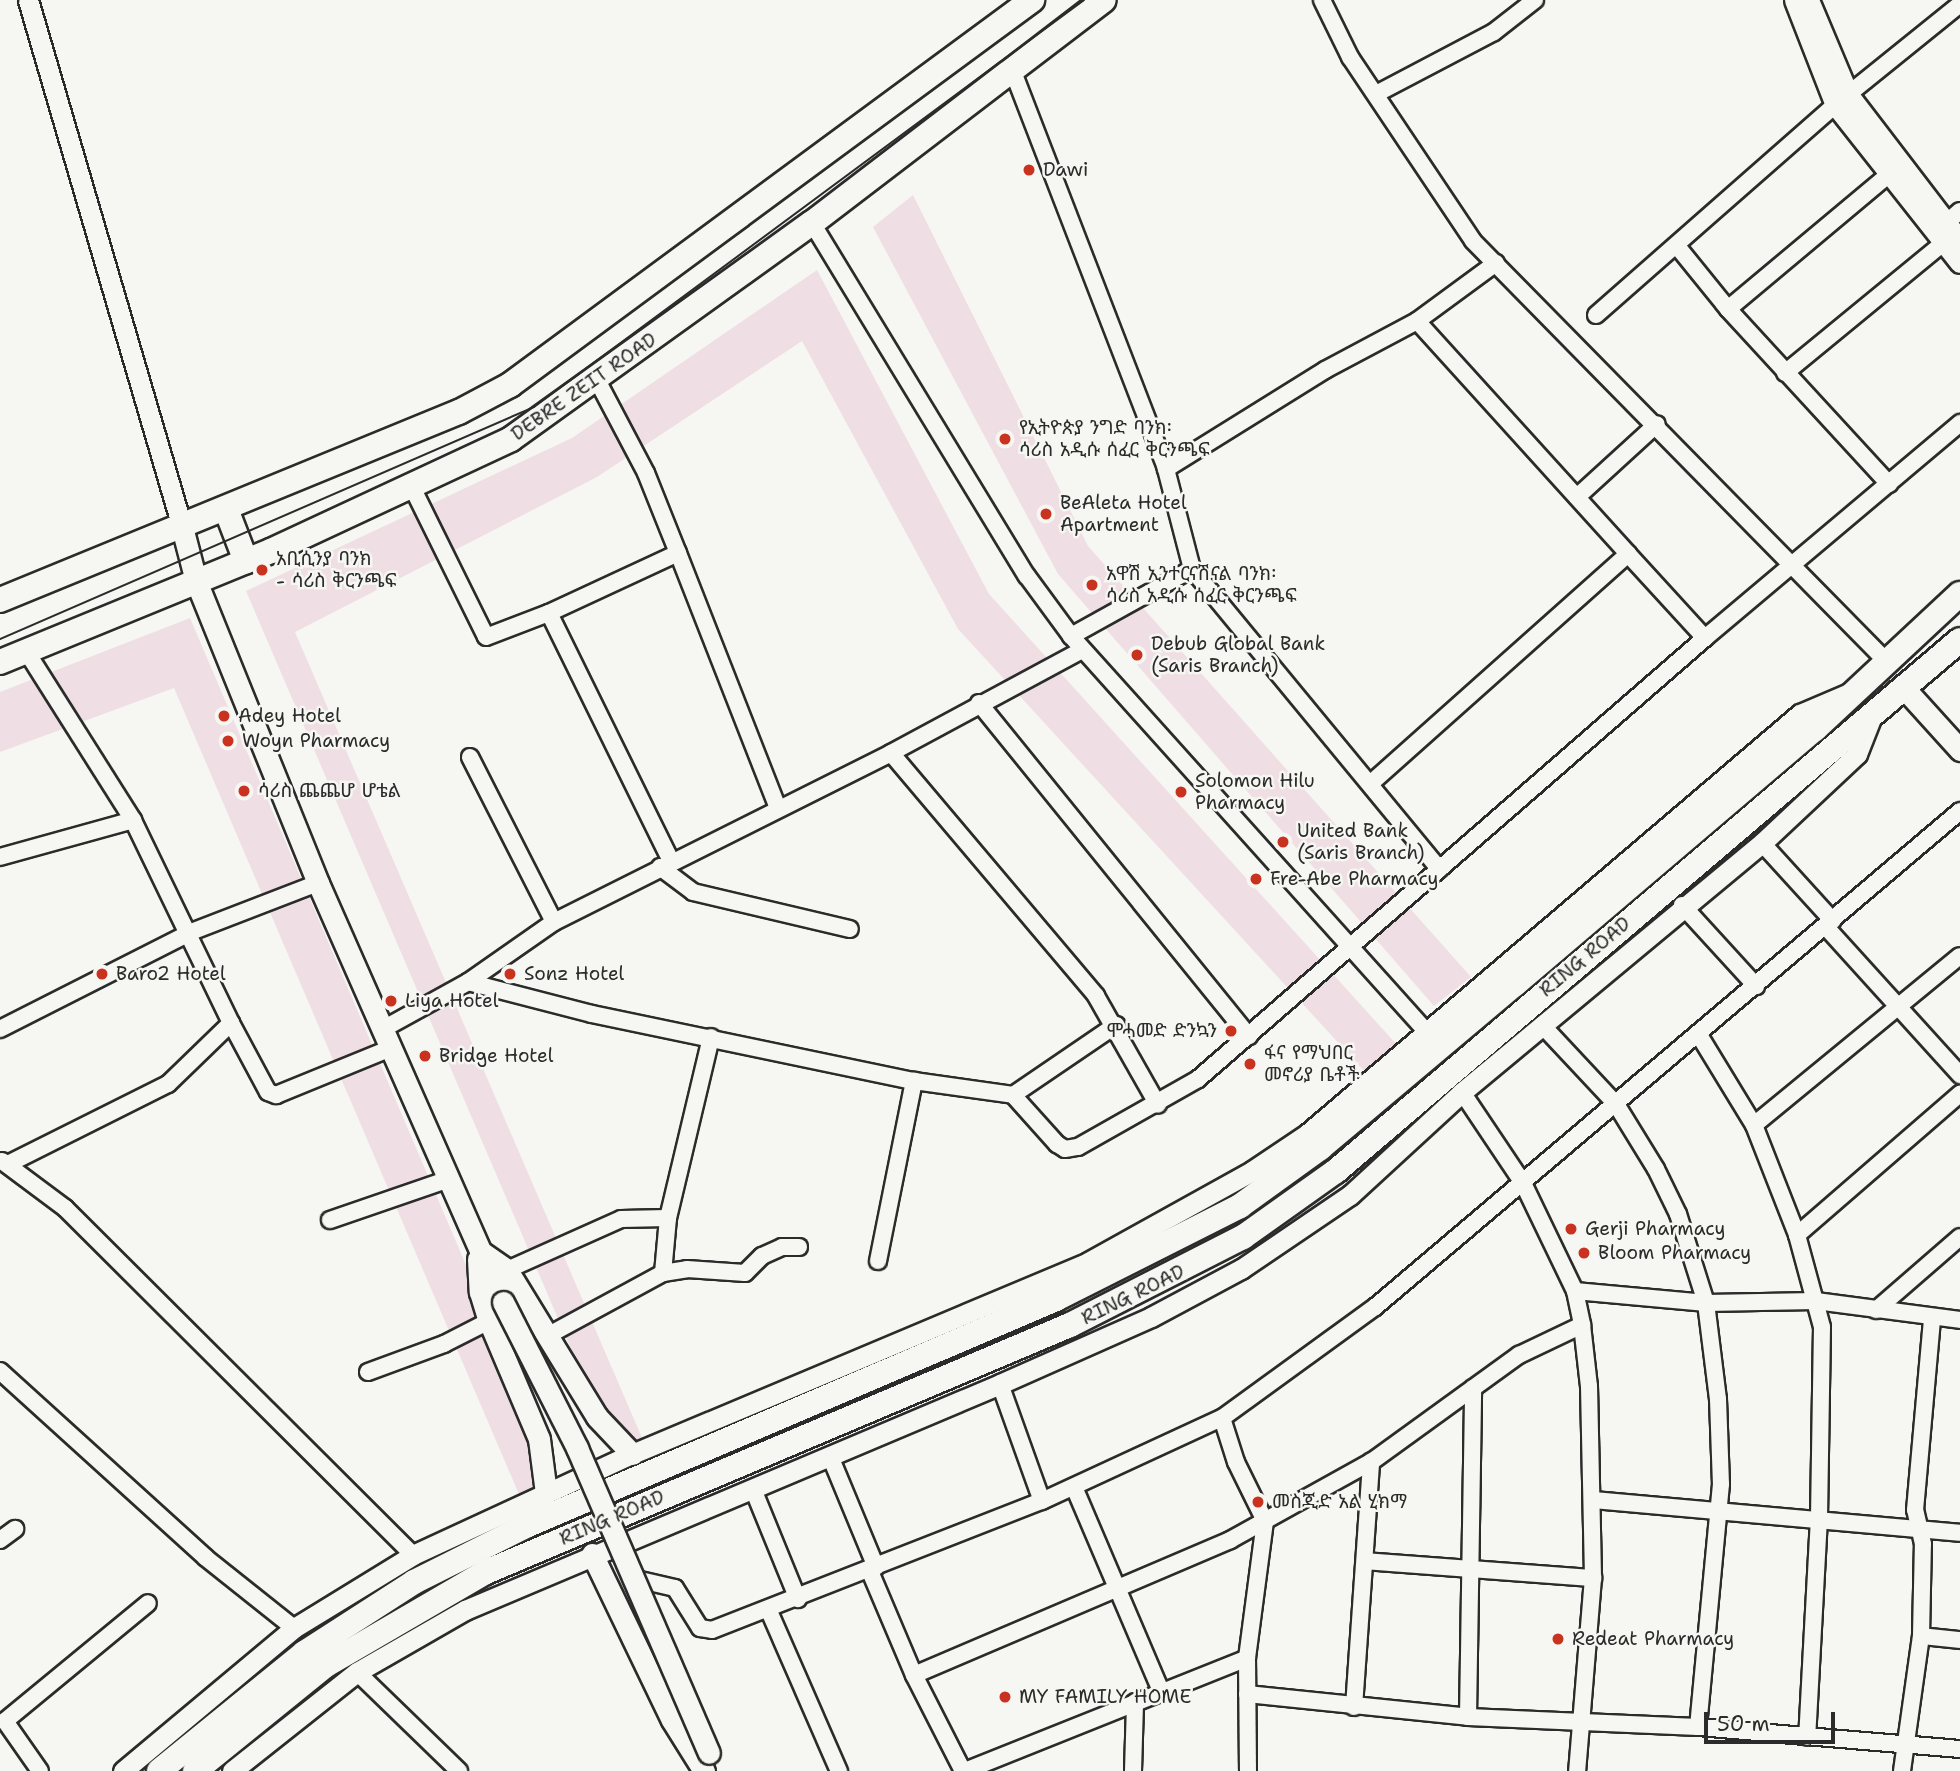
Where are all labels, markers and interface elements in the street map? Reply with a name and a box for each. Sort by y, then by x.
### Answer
place label: Dawi [1043,159,1088,181]
marker: Dawi [1021,162,1037,178]
street label: DEBRE ZEIT ROAD [507,328,661,446]
place label: የኢትዮጵያ ንግድ ባንክ፡ ሳሪስ አዲሱ ሰፈር ቅርንጫፍ [1019,417,1210,461]
marker: የኢትዮጵያ ንግድ ባንክ፡ ሳሪስ አዲሱ ሰፈር ቅርንጫፍ [997,431,1013,447]
place label: BeAleta Hotel Apartment [1060,492,1187,536]
marker: BeAleta Hotel Apartment [1038,506,1054,522]
place label: አቢሲንያ ባንክ - ሳሪስ ቅርንጫፍ [276,548,396,592]
marker: አቢሲንያ ባንክ - ሳሪስ ቅርንጫፍ [254,562,270,578]
place label: አዋሽ ኢንተርናሽናል ባንክ፡ ሳሪስ አዲሱ ሰፈር ቅርንጫፍ [1106,563,1297,607]
marker: አዋሽ ኢንተርናሽናል ባንክ፡ ሳሪስ አዲሱ ሰፈር ቅርንጫፍ [1084,577,1100,593]
place label: Debub Global Bank (Saris Branch) [1151,633,1325,677]
marker: Debub Global Bank (Saris Branch) [1129,647,1145,663]
place label: Adey Hotel [238,705,341,727]
marker: Adey Hotel [216,708,232,724]
place label: Woyn Pharmacy [242,730,390,752]
marker: Woyn Pharmacy [220,733,236,749]
place label: Solomon Hilu Pharmacy [1195,770,1315,814]
place label: ሳሪስ ጨጨሆ ሆቴል [258,780,401,802]
marker: ሳሪስ ጨጨሆ ሆቴል [236,783,252,799]
marker: Solomon Hilu Pharmacy [1173,784,1189,800]
place label: United Bank (Saris Branch) [1297,820,1424,864]
marker: United Bank (Saris Branch) [1275,834,1291,850]
place label: Fre-Abe Pharmacy [1270,868,1438,890]
marker: Fre-Abe Pharmacy [1248,871,1264,887]
street label: RING ROAD [1535,912,1635,1002]
place label: Baro2 Hotel [116,963,226,985]
place label: Sonz Hotel [524,963,624,985]
marker: Baro2 Hotel [94,966,110,982]
marker: Sonz Hotel [502,966,518,982]
place label: Liya Hotel [405,990,498,1012]
marker: Liya Hotel [383,993,399,1009]
place label: ሞሓመድ ድንኳን [1107,1020,1217,1042]
marker: ሞሓመድ ድንኳን [1223,1023,1239,1039]
place label: ፋና የማህበር መኖሪያ ቤቶች [1264,1042,1359,1086]
place label: Bridge Hotel [439,1045,553,1067]
marker: Bridge Hotel [417,1048,433,1064]
marker: ፋና የማህበር መኖሪያ ቤቶች [1242,1056,1258,1072]
place label: Gerji Pharmacy [1585,1218,1725,1240]
marker: Gerji Pharmacy [1563,1221,1579,1237]
place label: Bloom Pharmacy [1598,1242,1751,1264]
marker: Bloom Pharmacy [1576,1245,1592,1261]
street label: RING ROAD [1078,1260,1188,1330]
street label: RING ROAD [556,1486,668,1550]
place label: መስጂድ አል ሂክማ [1272,1491,1407,1513]
marker: መስጂድ አል ሂክማ [1250,1494,1266,1510]
place label: Redeat Pharmacy [1572,1628,1734,1650]
marker: Redeat Pharmacy [1550,1631,1566,1647]
place label: MY FAMILY HOME [1019,1686,1191,1708]
marker: MY FAMILY HOME [997,1689,1013,1705]
scale bar [1708,1698,1839,1742]
text: 50 m [1717,1710,1770,1738]

